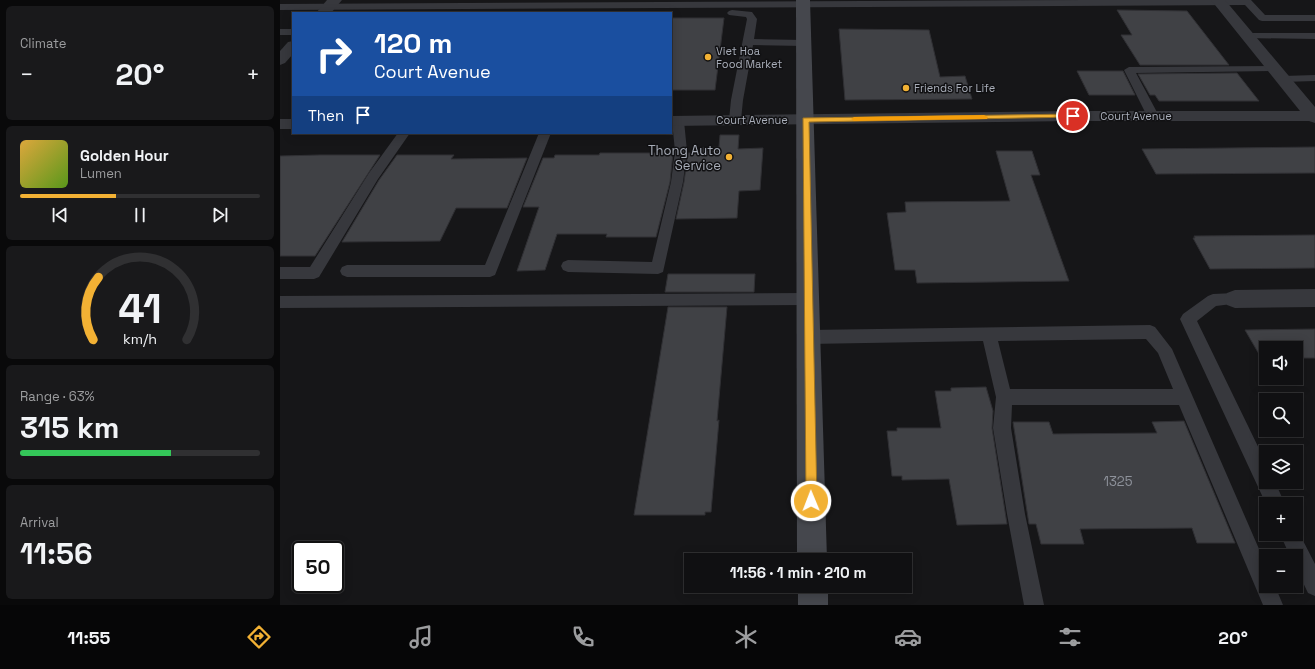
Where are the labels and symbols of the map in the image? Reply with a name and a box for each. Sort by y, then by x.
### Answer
place label: Viet Hoa Food Market [716,44,782,71]
marker: Viet Hoa Food Market [703,52,713,62]
place label: Friends For Life [914,81,995,95]
marker: Friends For Life [901,83,911,93]
pin [1056,99,1090,133]
street label: Court Avenue [1100,109,1172,123]
street label: Court Avenue [716,113,788,127]
place label: Thong Auto Service [648,142,721,174]
marker: Thong Auto Service [724,152,734,162]
house number: 1325 [1104,473,1133,490]
position arrow [790,480,832,522]
speed limit sign: 50 [292,541,344,593]

